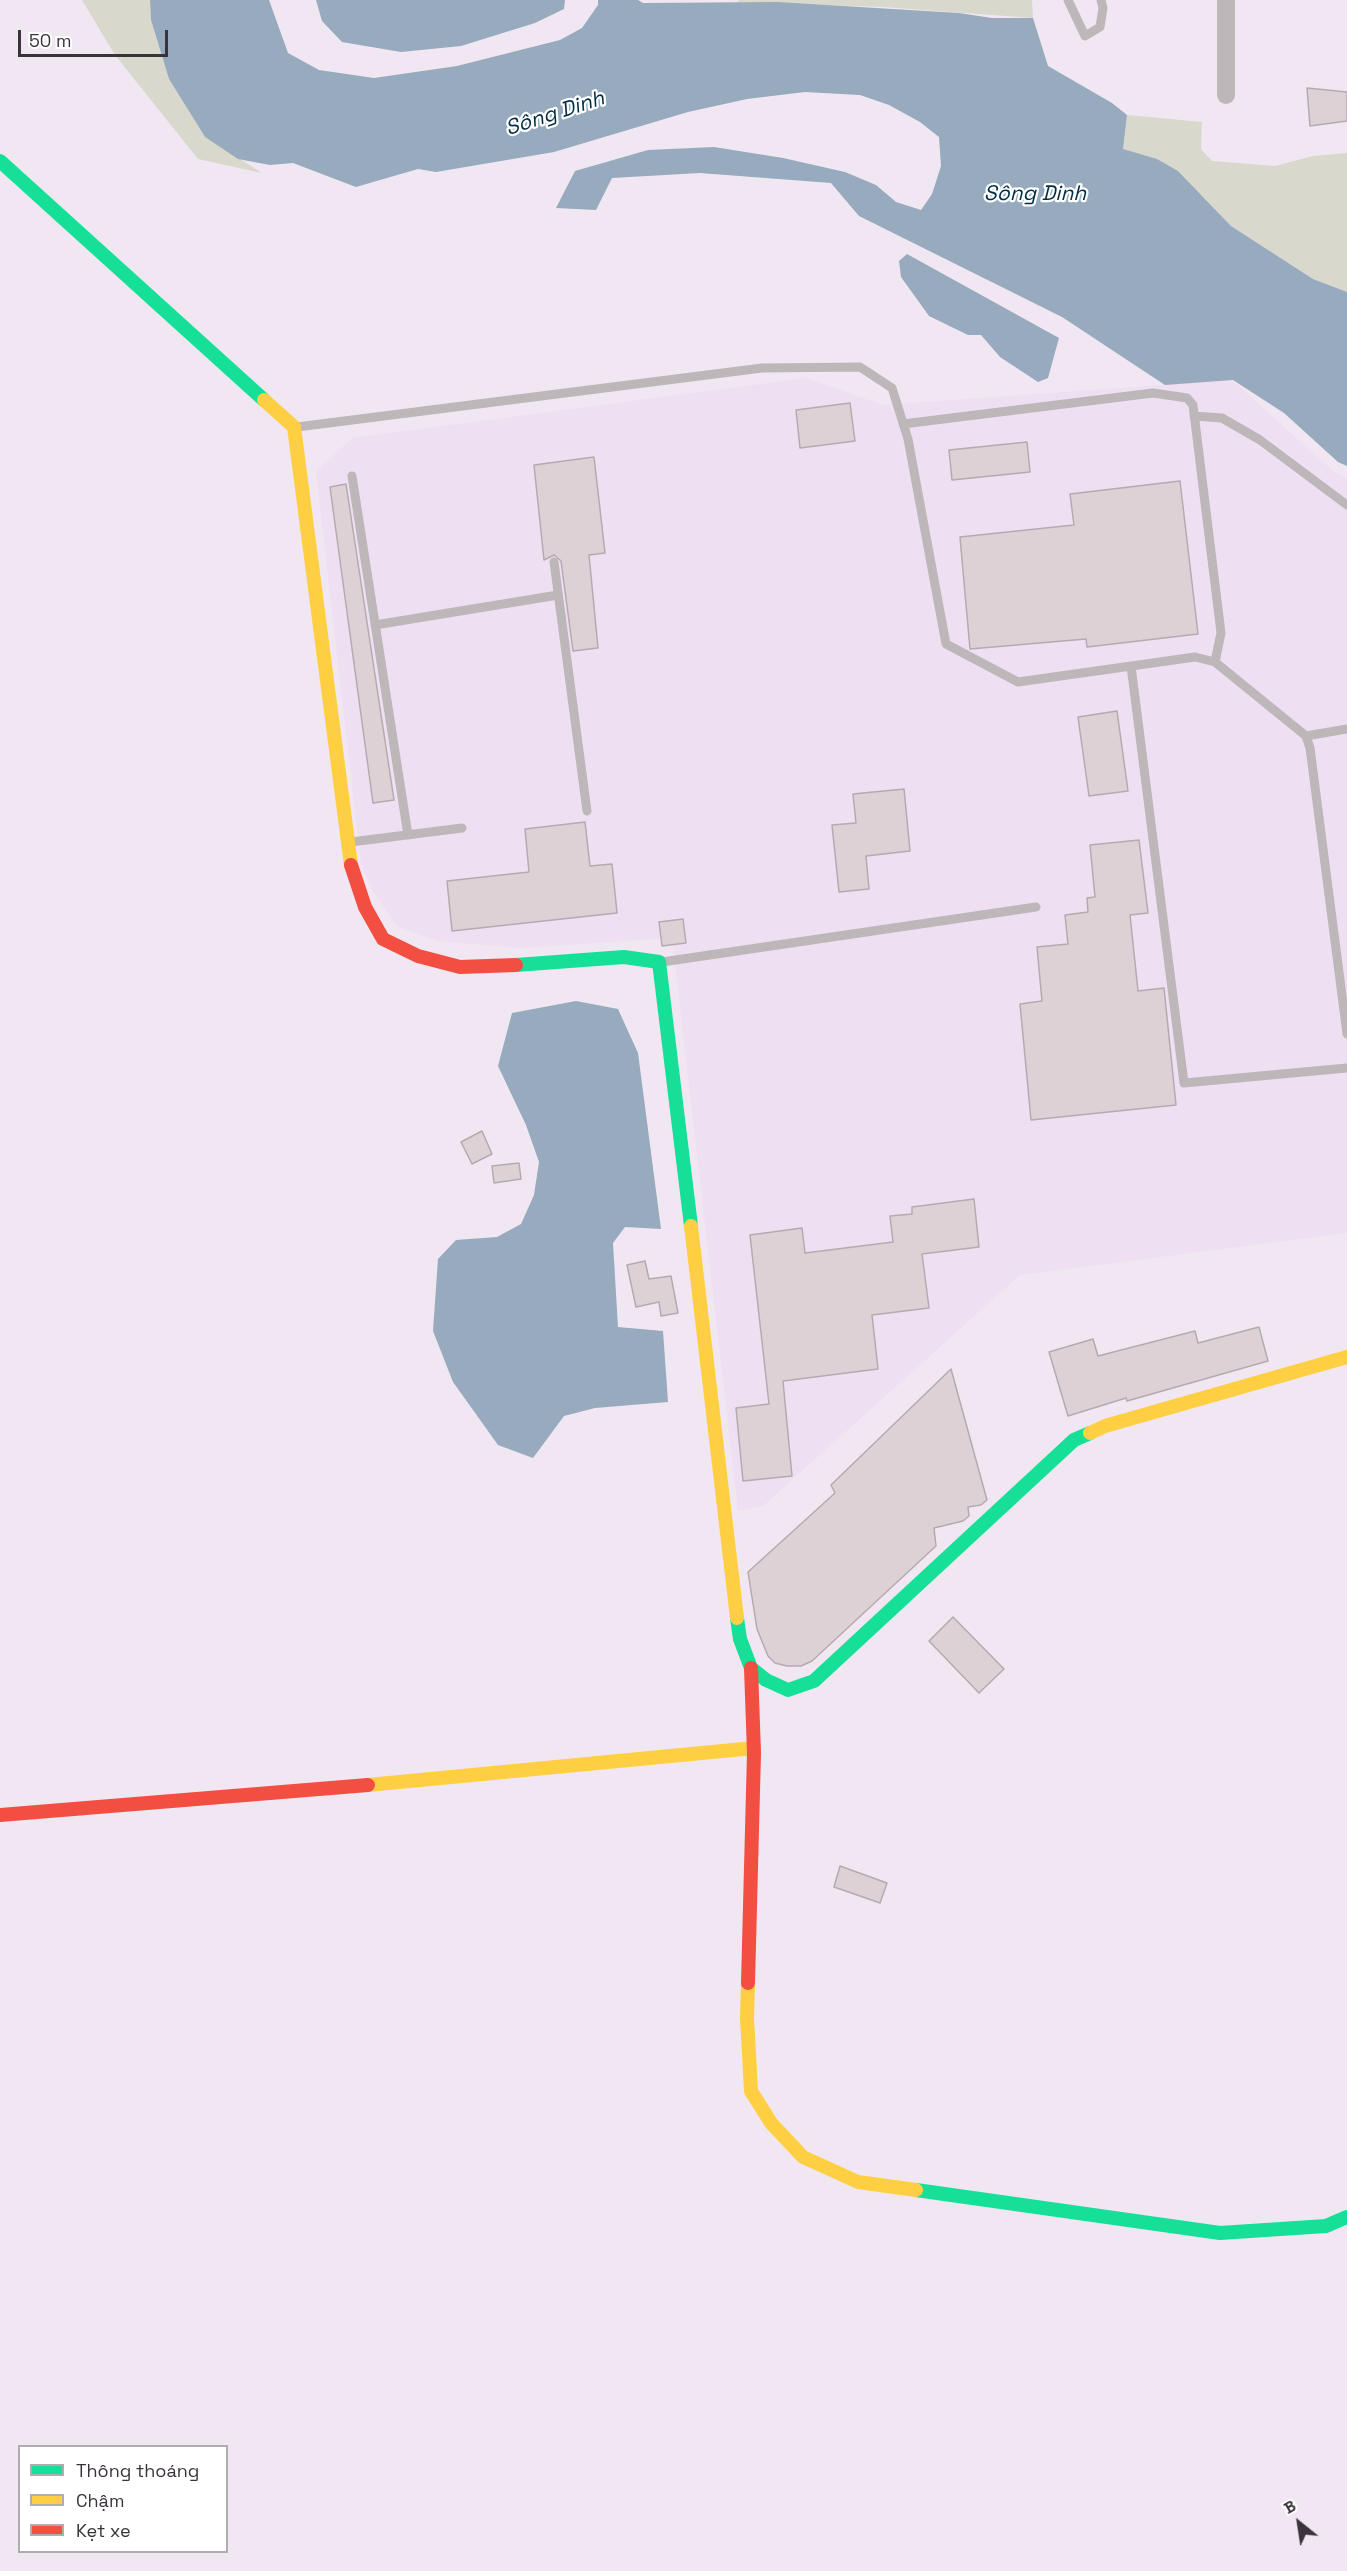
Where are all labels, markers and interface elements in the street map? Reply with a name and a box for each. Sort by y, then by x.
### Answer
scale bar [21,18,171,56]
text: 50 m [29,29,71,52]
water label: Sông Dinh [502,86,608,142]
water label: Sông Dinh [984,181,1086,207]
legend [18,2445,228,2553]
text: Thông thoáng [76,2459,199,2482]
text: Chậm [76,2489,124,2512]
north arrow [1269,2493,1329,2553]
text: B [1280,2495,1300,2519]
text: Kẹt xe [76,2519,131,2542]

